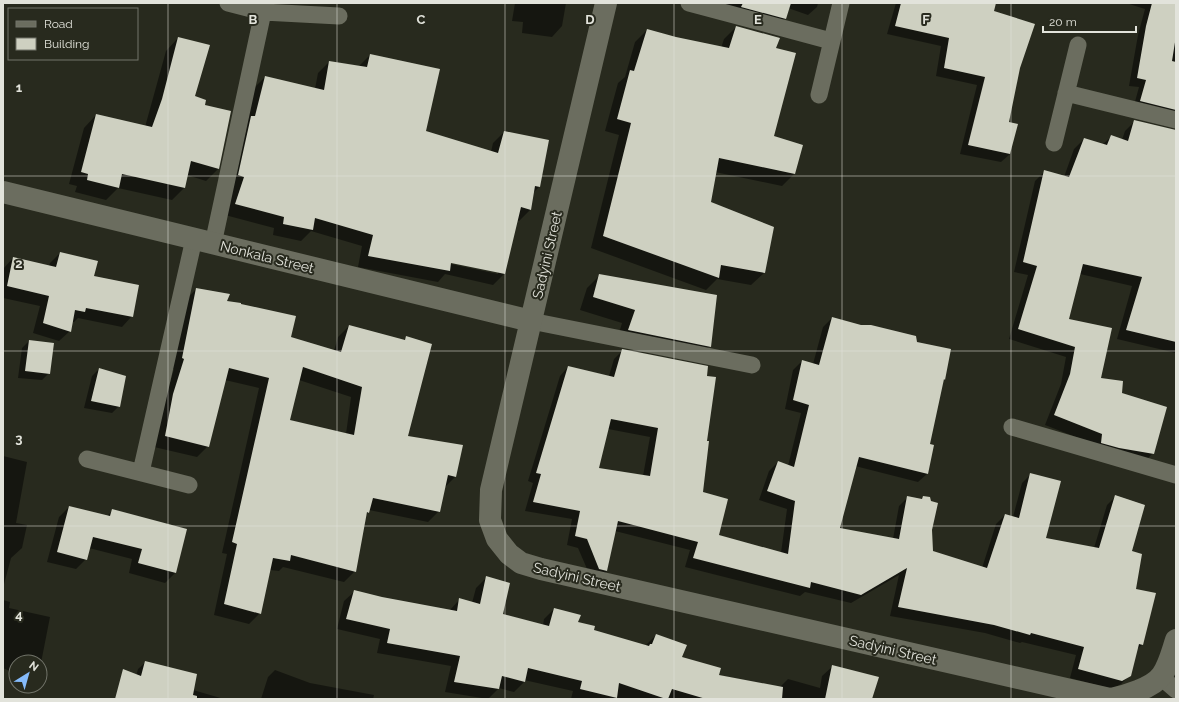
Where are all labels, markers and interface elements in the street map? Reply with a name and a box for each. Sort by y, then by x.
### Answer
legend [8,8,138,60]
scale bar [1043,8,1136,34]
text: B [249,12,258,27]
text: C [417,12,426,27]
text: D [585,12,595,27]
text: E [754,12,762,27]
text: F [922,12,930,27]
text: 20 m [1049,15,1077,29]
text: Road [44,17,73,31]
text: Building [44,37,90,51]
text: 1 [16,80,23,95]
street label: Sadyini Street [529,210,565,300]
street label: Nonkala Street [218,238,316,276]
text: 2 [15,256,23,271]
text: 3 [15,431,23,446]
street label: Sadyini Street [532,559,622,595]
text: 4 [15,607,23,622]
street label: Sadyini Street [848,632,938,668]
north arrow [8,654,48,694]
text: N [26,659,41,674]

